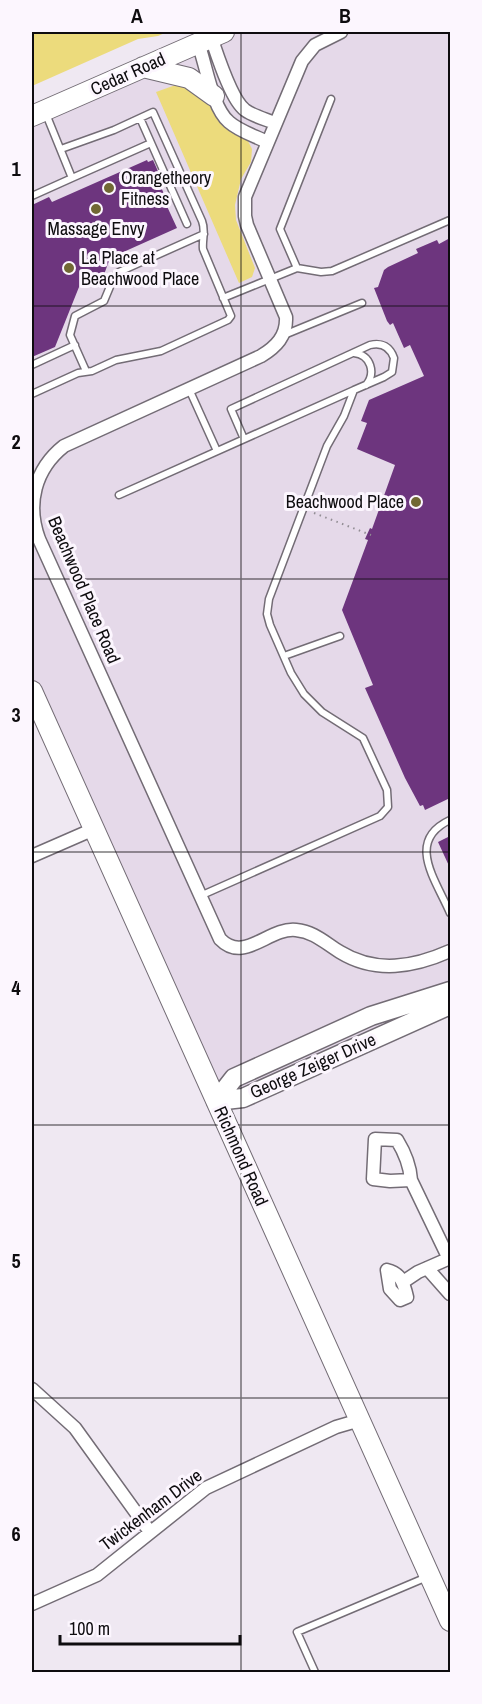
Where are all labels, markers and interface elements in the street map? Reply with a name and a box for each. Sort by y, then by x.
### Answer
text: A [131,2,143,29]
text: B [339,2,351,29]
street label: Cedar Road [86,46,169,101]
text: 1 [11,155,21,182]
place label: Orangetheory Fitness [121,165,212,211]
marker: Orangetheory Fitness [102,181,116,195]
marker: Massage Envy [89,202,103,216]
place label: Massage Envy [48,216,145,241]
place label: La Place at Beachwood Place [81,245,199,291]
marker: La Place at Beachwood Place [62,261,76,275]
text: 2 [11,428,21,455]
place label: Beachwood Place [286,489,404,514]
marker: Beachwood Place [409,495,423,509]
street label: Beachwood Place Road [42,512,127,667]
text: 3 [11,701,21,728]
text: 4 [11,974,21,1001]
street label: George Zeiger Drive [246,1027,380,1104]
street label: Richmond Road [208,1102,275,1210]
text: 5 [11,1247,21,1274]
street label: Twickenham Drive [94,1463,207,1556]
text: 6 [11,1520,21,1547]
scale bar [60,1608,240,1646]
text: 100 m [69,1616,110,1641]

